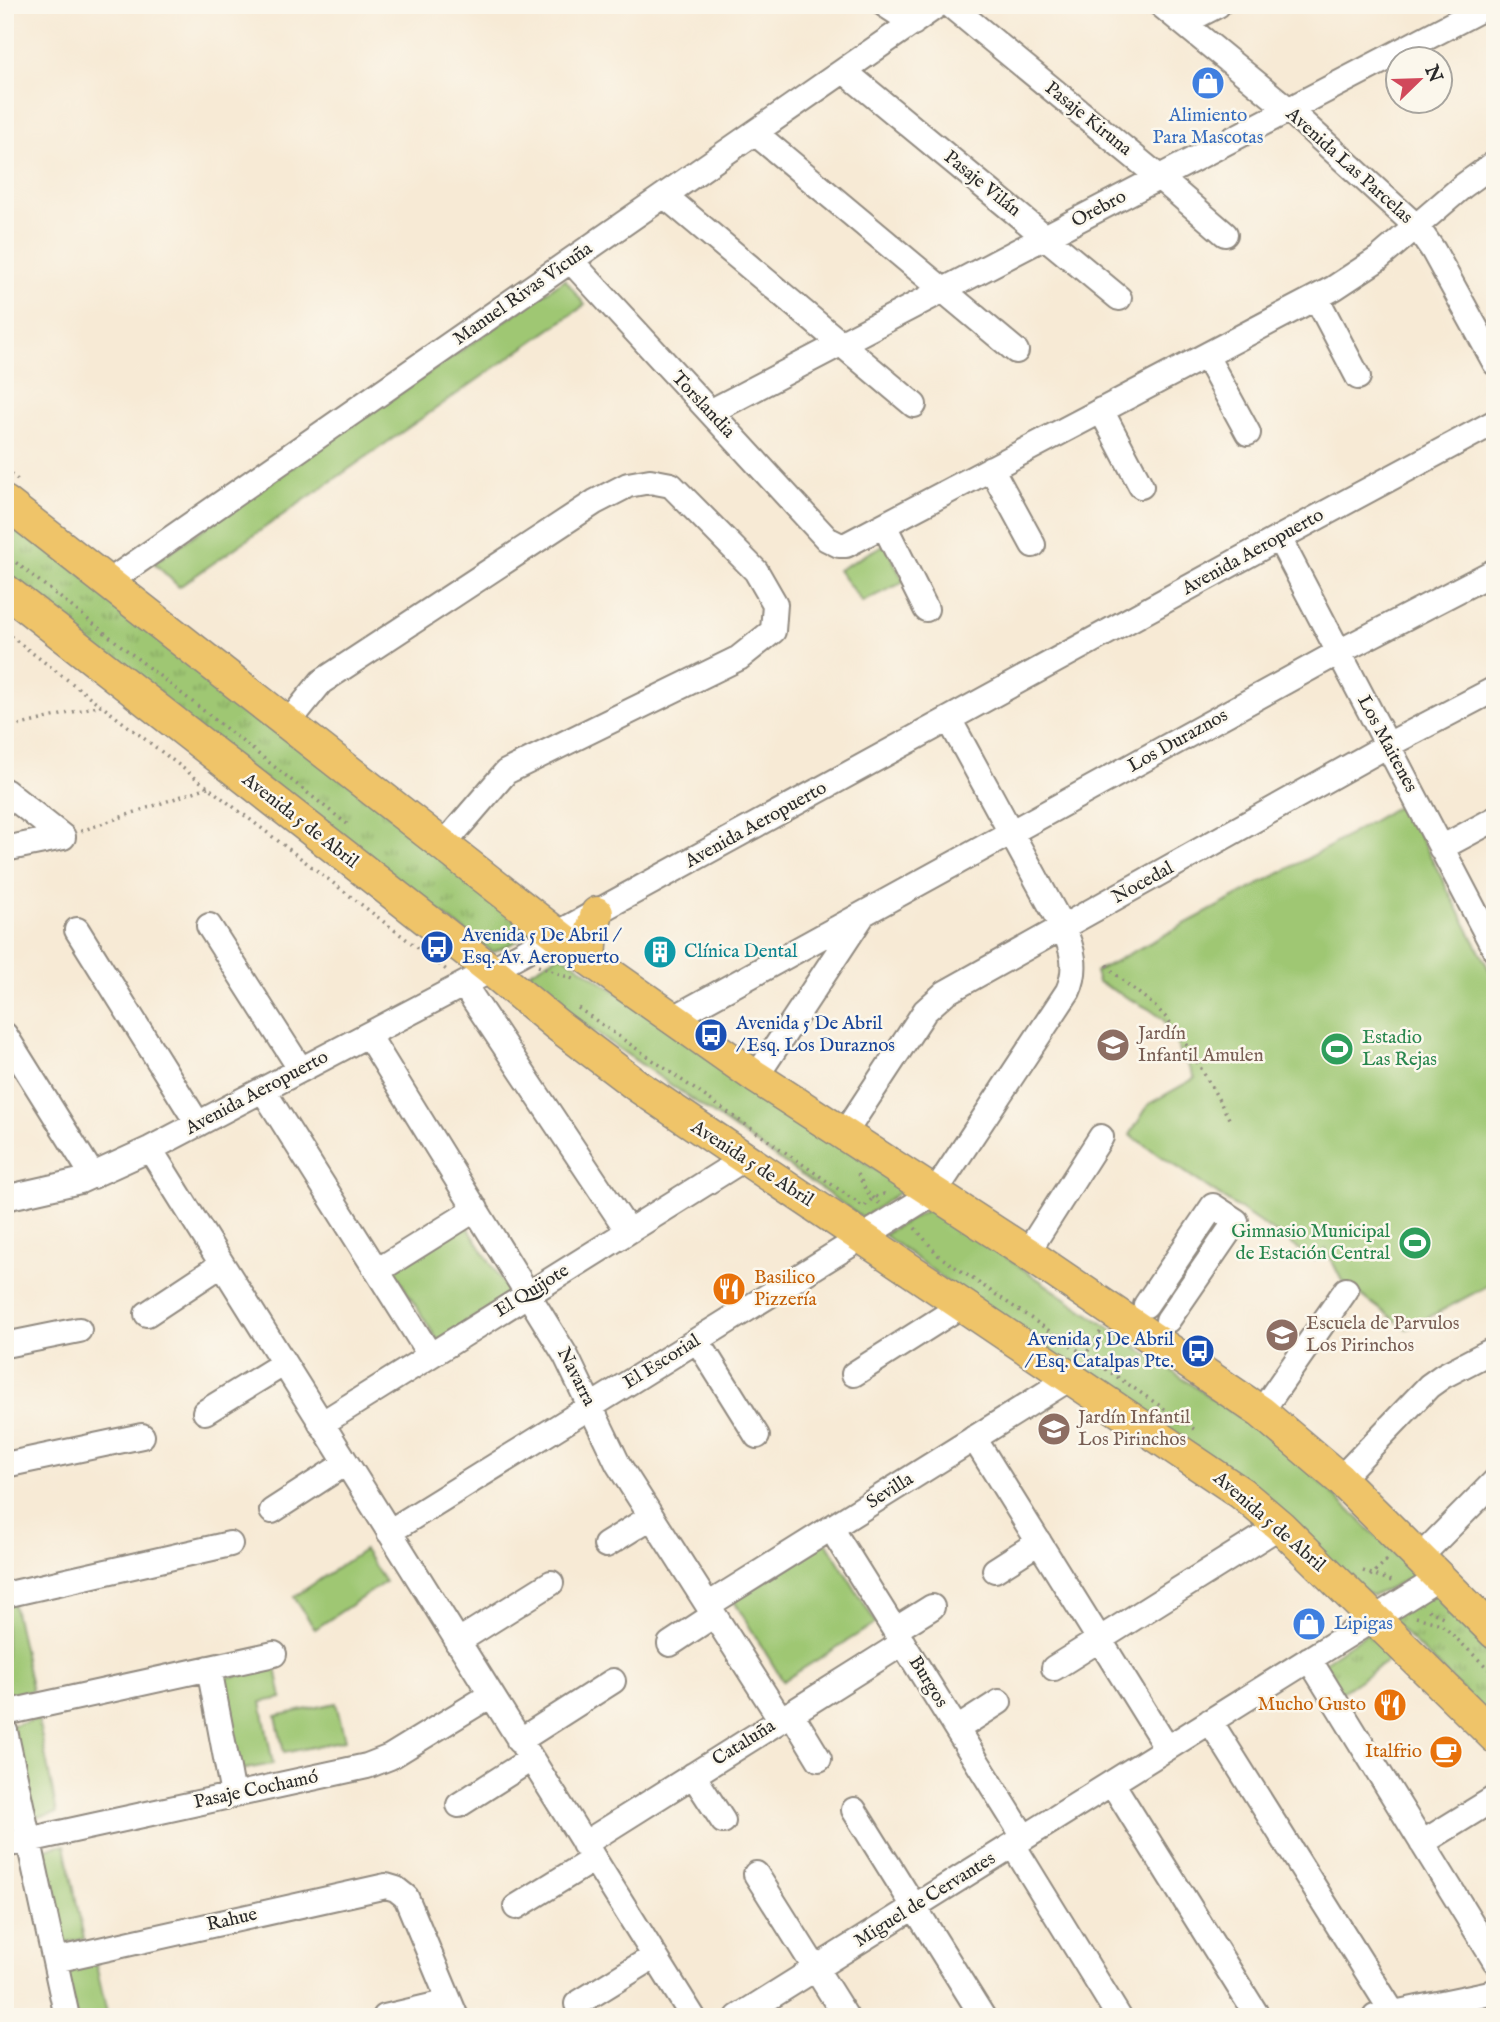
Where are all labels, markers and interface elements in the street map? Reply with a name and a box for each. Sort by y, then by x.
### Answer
north arrow [1384,46,1454,116]
text: N [1418,61,1447,87]
shop icon: Alimiento Para Mascotas [1189,64,1227,102]
street label: Pasaje Kiruna [1040,77,1137,162]
street label: Avenida Las Parcelas [1280,102,1417,229]
place label: Alimiento Para Mascotas [1153,104,1263,150]
street label: Pasaje Vilán [939,146,1025,222]
street label: Orebro [1067,185,1131,233]
street label: Manuel Rivas Vicuña [449,237,598,351]
street label: Torslandia [666,366,741,444]
street label: Avenida Aeropuerto [1177,503,1328,601]
street label: Los Maitenes [1351,691,1423,797]
street label: Los Duraznos [1124,704,1232,778]
street label: Avenida 5 de Abril [236,767,364,874]
street label: Avenida Aeropuerto [680,776,831,874]
street label: Nocedal [1108,856,1179,910]
place label: Avenida 5 De Abril / Esq. Av. Aeropuerto [461,924,623,970]
bus stop icon: Avenida 5 De Abril / Esq. Av. Aeropuerto [418,928,456,966]
building icon: Clínica Dental [641,933,679,971]
place label: Clínica Dental [684,940,798,964]
place label: Avenida 5 De Abril / Esq. Los Duraznos [735,1012,895,1058]
bus stop icon: Avenida 5 De Abril / Esq. Los Duraznos [692,1016,730,1054]
place label: Jardín Infantil Amulen [1136,1022,1264,1068]
school or university icon: Jardín Infantil Amulen [1094,1026,1132,1064]
place label: Estadio Las Rejas [1362,1026,1437,1072]
sports icon: Estadio Las Rejas [1318,1030,1356,1068]
street label: Avenida Aeropuerto [181,1045,333,1141]
street label: Avenida 5 de Abril [685,1115,818,1213]
place label: Gimnasio Municipal de Estación Central [1231,1220,1391,1266]
sports icon: Gimnasio Municipal de Estación Central [1396,1224,1434,1262]
street label: El Quijote [490,1259,574,1323]
place label: Basilico Pizzería [754,1266,817,1312]
restaurant icon: Basilico Pizzería [710,1270,748,1308]
place label: Escuela de Parvulos Los Pirinchos [1306,1312,1460,1358]
school or university icon: Escuela de Parvulos Los Pirinchos [1263,1316,1301,1354]
place label: Avenida 5 De Abril / Esq. Catalpas Pte. [1024,1328,1175,1374]
street label: El Escorial [619,1329,706,1395]
bus stop icon: Avenida 5 De Abril / Esq. Catalpas Pte. [1179,1332,1217,1370]
street label: Navarra [551,1344,601,1411]
place label: Jardín Infantil Los Pirinchos [1076,1406,1191,1452]
school or university icon: Jardín Infantil Los Pirinchos [1035,1410,1073,1448]
street label: Avenida 5 de Abril [1207,1466,1331,1578]
street label: Sevilla [862,1467,918,1515]
shop icon: Lipigas [1290,1605,1328,1643]
place label: Lipigas [1334,1612,1393,1636]
street label: Burgos [903,1652,953,1712]
restaurant icon: Mucho Gusto [1371,1686,1409,1724]
place label: Mucho Gusto [1258,1693,1366,1717]
street label: Cataluña [708,1714,781,1772]
cafe icon: Italfrio [1427,1733,1465,1771]
place label: Italfrio [1365,1740,1422,1764]
street label: Pasaje Cochamó [192,1765,320,1815]
street label: Miguel de Cervantes [850,1847,1000,1953]
street label: Rahue [204,1902,260,1937]

